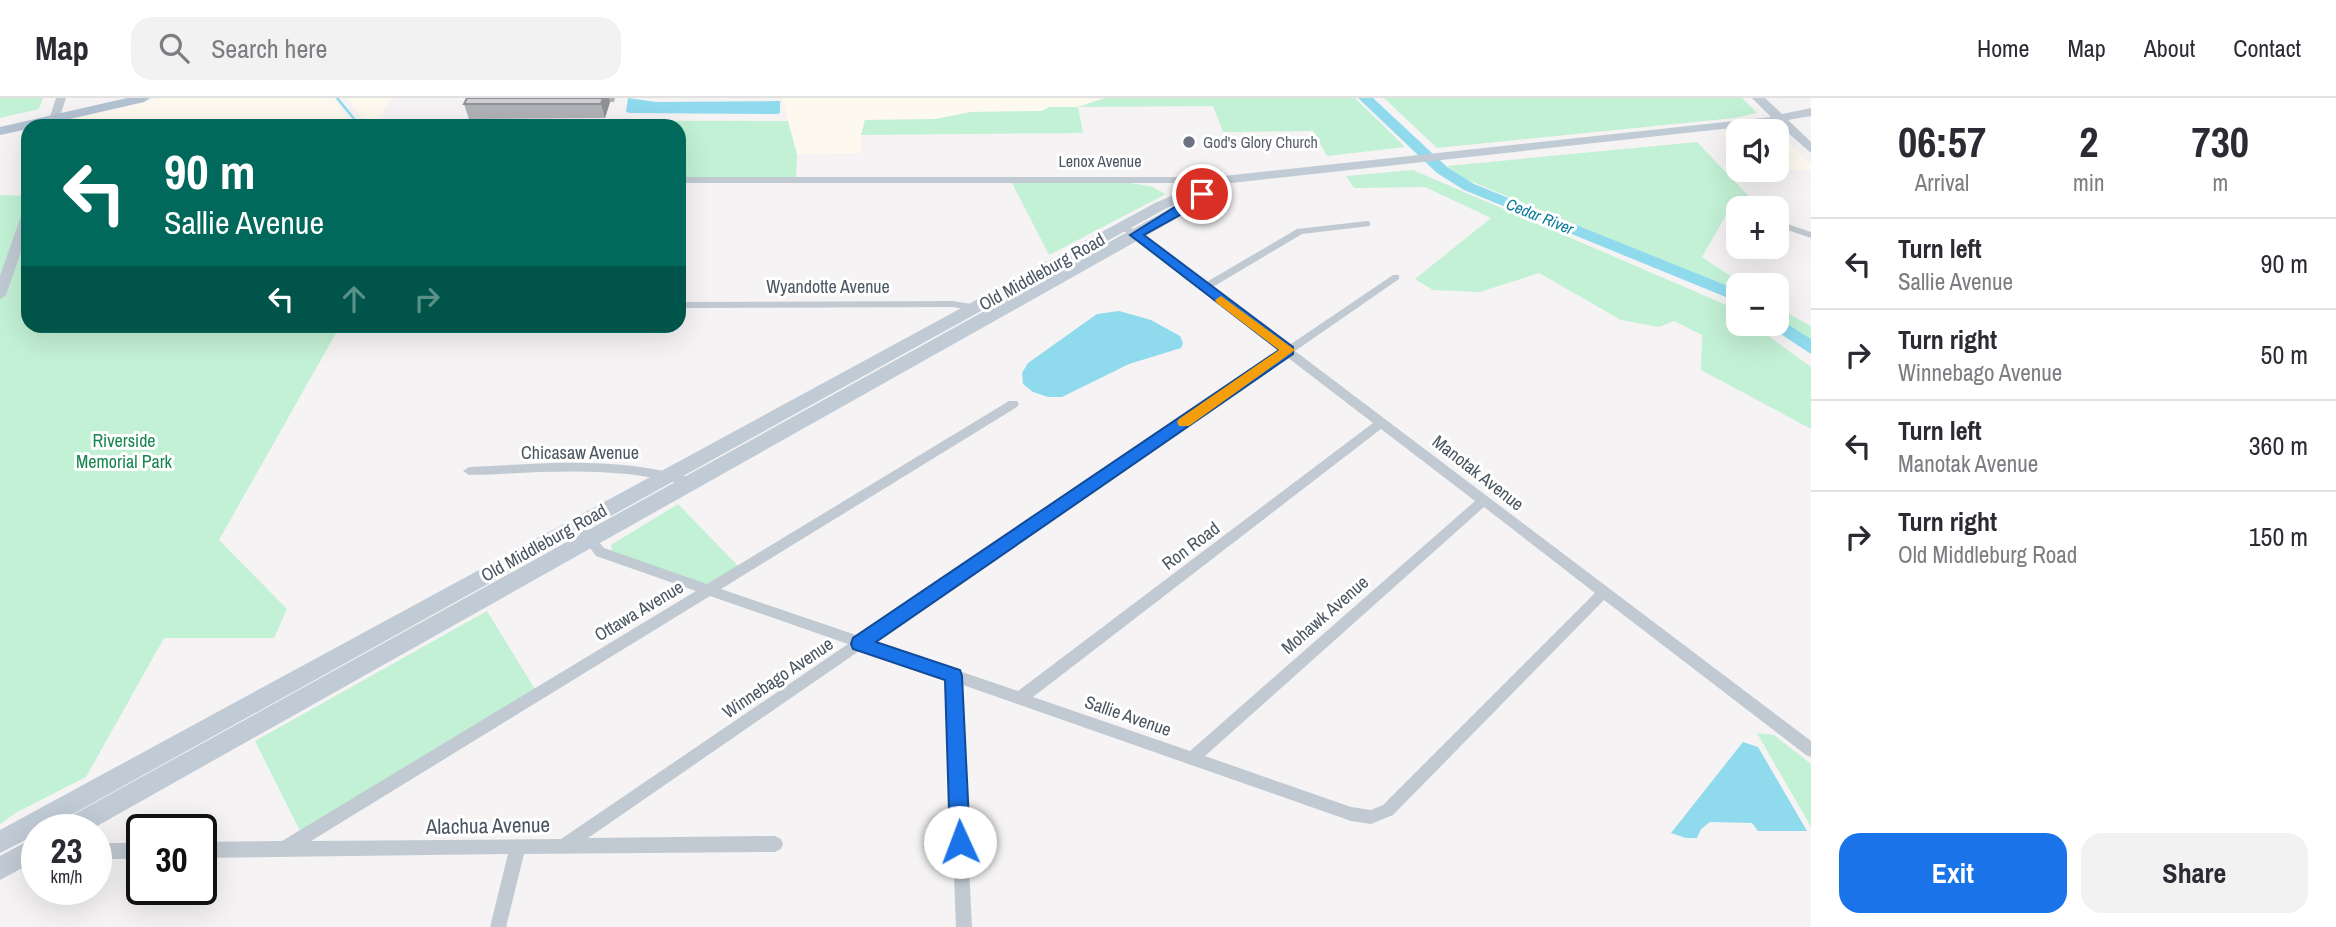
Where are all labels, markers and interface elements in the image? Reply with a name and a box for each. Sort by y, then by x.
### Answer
search box [131,17,621,80]
text: Map [35,26,89,70]
icon: search [155,29,193,67]
text: Search here [211,31,327,66]
text: Home [1977,32,2029,64]
text: Map [2067,32,2106,64]
text: About [2144,32,2195,64]
text: Contact [2233,32,2301,64]
text: 06:57 [1898,114,1986,170]
text: 2 [2079,114,2098,170]
text: 730 [2192,114,2249,170]
map controls [1726,119,1789,336]
button: sound [1726,119,1789,182]
place label: God's Glory Church [1203,131,1318,153]
marker: God's Glory Church [1181,134,1197,150]
text: 90 m [164,138,256,204]
icon: left [49,147,140,238]
street label: Lenox Avenue [1059,150,1141,172]
pin [1172,164,1232,224]
text: Arrival [1915,167,1969,198]
text: min [2073,167,2105,198]
text: m [2212,167,2228,198]
icon: arrive [1183,175,1221,213]
water label: Cedar River [1503,193,1577,240]
button: + [1726,196,1789,259]
text: Sallie Avenue [164,201,324,244]
street label: Old Middleburg Road [974,227,1109,317]
text: Turn left [1898,231,1982,266]
icon: left [1839,245,1877,283]
text: 90 m [2261,246,2308,281]
text: Sallie Avenue [1898,266,2013,297]
button: − [1726,273,1789,336]
street label: Wyandotte Avenue [766,274,890,299]
icon: left [262,280,300,318]
icon: ahead [335,280,373,318]
icon: right [408,280,446,318]
text: Turn right [1898,322,1997,357]
icon: right [1839,336,1877,374]
text: 50 m [2261,337,2308,372]
text: Winnebago Avenue [1898,357,2062,388]
text: Turn left [1898,413,1982,448]
icon: left [1839,427,1877,465]
park label: Riverside Memorial Park [76,428,173,474]
text: 360 m [2249,428,2308,463]
street label: Manotak Avenue [1427,429,1529,516]
street label: Chicasaw Avenue [521,440,639,465]
text: Manotak Avenue [1898,448,2038,479]
street label: Old Middleburg Road [476,498,611,588]
text: Turn right [1898,504,1997,539]
street label: Ron Road [1157,516,1225,576]
icon: right [1839,518,1877,556]
text: 150 m [2249,519,2308,554]
text: Old Middleburg Road [1898,539,2077,570]
street label: Mohawk Avenue [1276,570,1374,660]
street label: Ottawa Avenue [589,574,688,647]
street label: Winnebago Avenue [717,631,838,724]
street label: Sallie Avenue [1082,689,1175,742]
position arrow [923,805,997,879]
street label: Alachua Avenue [425,810,550,841]
speed limit sign: 30 [126,814,217,905]
text: 23 [51,827,82,874]
button: Exit [1839,833,2067,913]
button: Share [2081,833,2308,913]
text: km/h [51,864,83,889]

